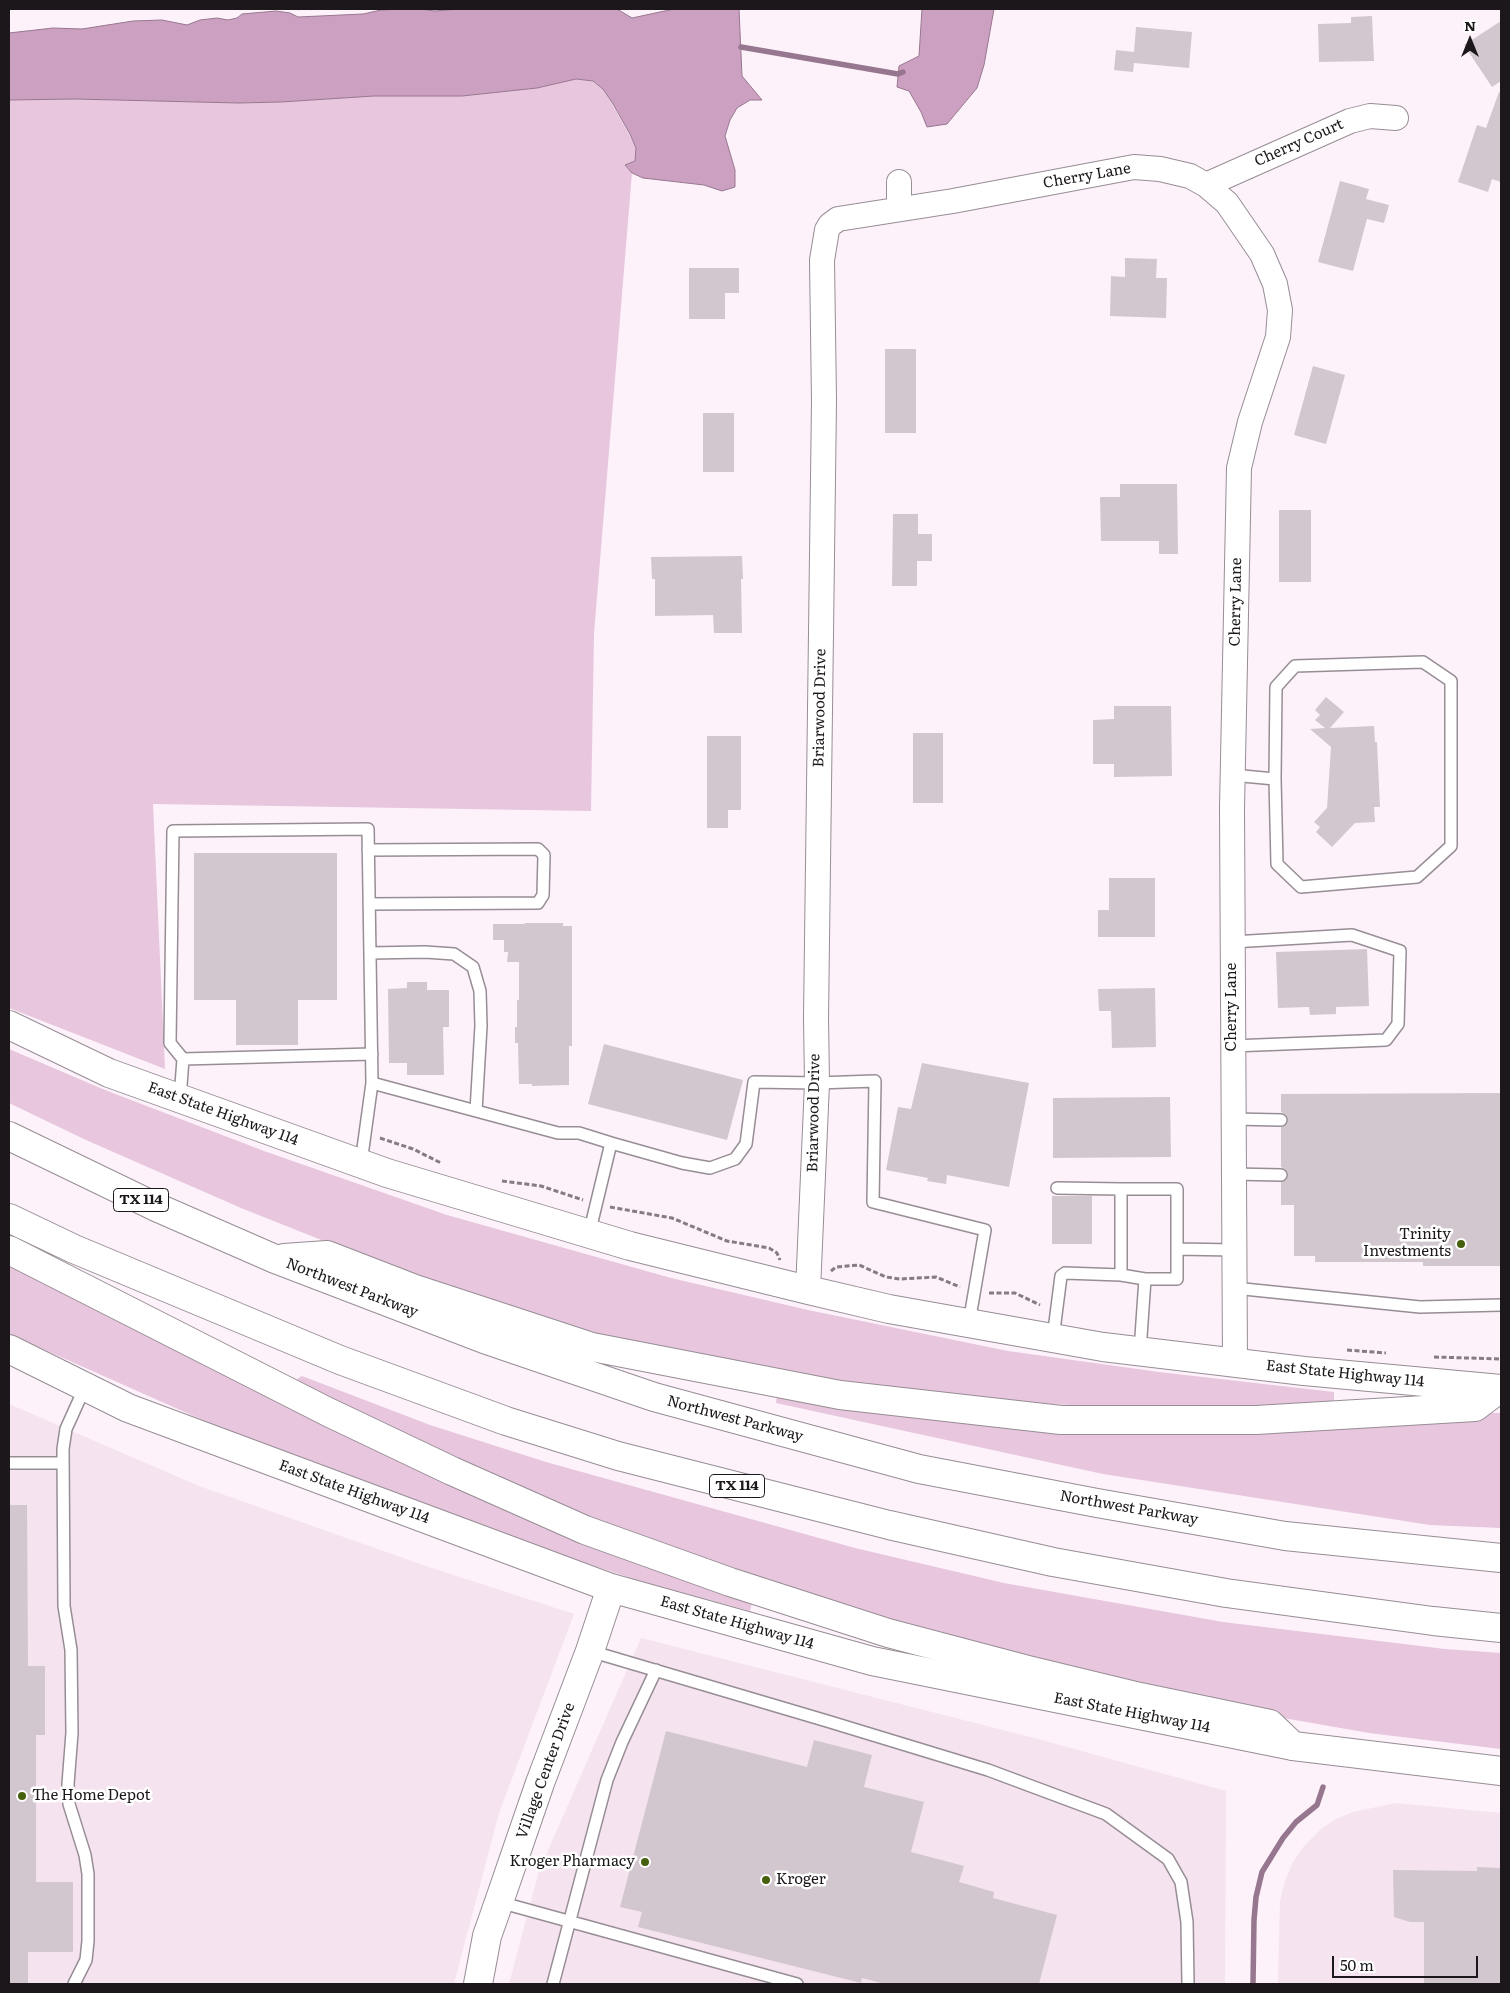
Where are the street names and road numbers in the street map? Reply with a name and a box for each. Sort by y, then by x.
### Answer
street label: Cherry Court [1252,115,1346,171]
street label: Cherry Lane [1042,159,1132,193]
street label: Cherry Lane [1226,557,1246,647]
street label: Briarwood Drive [810,648,830,768]
street label: Cherry Lane [1223,963,1241,1051]
street label: Briarwood Drive [804,1053,824,1173]
street label: East State Highway 114 [145,1078,301,1150]
road number: TX 114 [114,1188,168,1212]
street label: Northwest Parkway [283,1254,421,1322]
street label: East State Highway 114 [1265,1357,1425,1391]
street label: Northwest Parkway [665,1392,805,1446]
street label: East State Highway 114 [276,1456,432,1528]
road number: TX 114 [710,1474,764,1498]
street label: Northwest Parkway [1058,1487,1200,1529]
street label: East State Highway 114 [658,1592,816,1654]
street label: East State Highway 114 [1052,1689,1212,1737]
street label: Village Center Drive [513,1700,579,1842]

